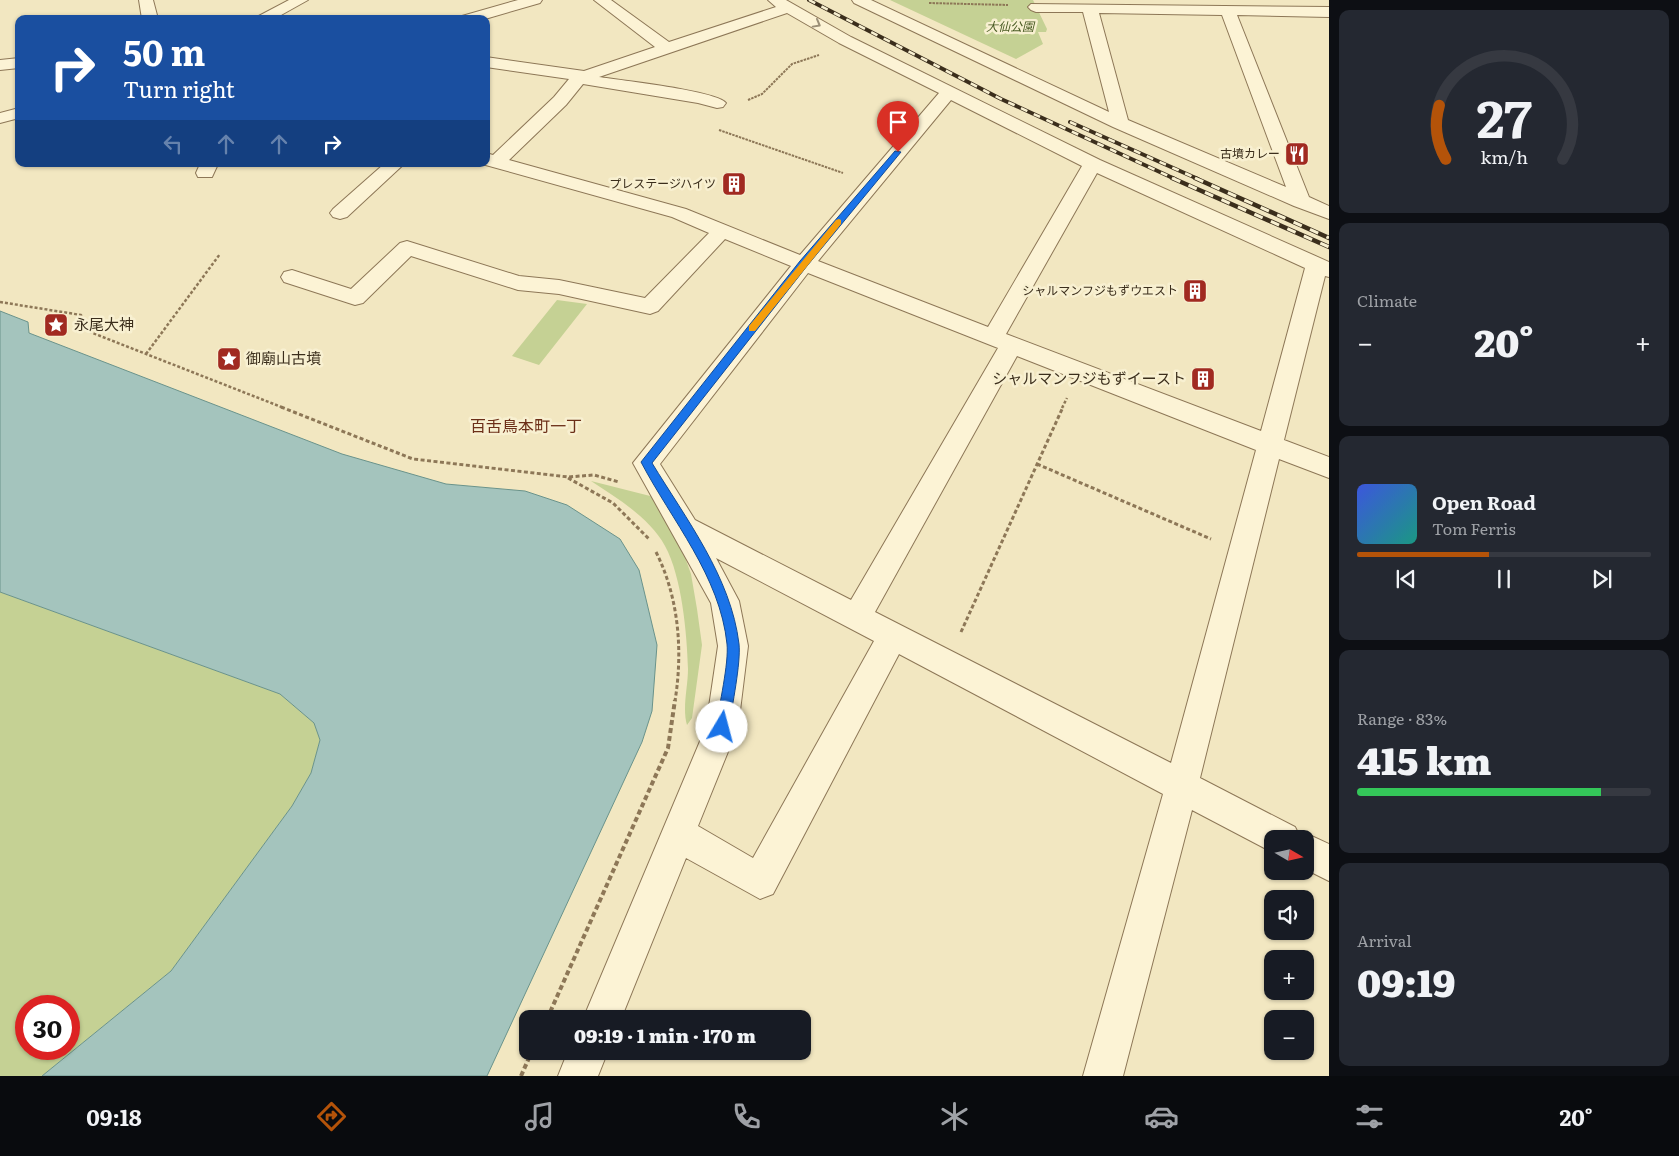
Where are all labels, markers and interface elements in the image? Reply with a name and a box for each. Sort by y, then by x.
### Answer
park label: 大仙公園 [986,17,1036,35]
one-way arrow [812,18,821,28]
text: 50 m [123,25,206,77]
icon: right [40,35,105,100]
text: Turn right [123,72,235,105]
text: 27 [1476,77,1532,154]
pin [877,101,919,152]
icon: arrive [884,108,912,136]
icon: left [159,130,187,158]
icon: ahead [212,130,240,158]
icon: ahead [265,130,293,158]
icon: right [318,130,346,158]
restaurant icon: 古墳カレー [1284,141,1310,167]
text: km/h [1480,143,1528,170]
place label: 古墳カレー [1220,144,1280,162]
building icon: プレステージハイツ [721,171,747,197]
place label: プレステージハイツ [609,174,716,192]
building icon: シャルマンフジもずウエスト [1182,278,1208,304]
place label: シャルマンフジもずウエスト [1022,281,1178,299]
text: Climate [1357,288,1417,312]
place icon: 永尾大神 [43,312,69,338]
place label: 永尾大神 [74,312,134,335]
text: 20° [1474,312,1534,369]
text: − [1357,320,1373,362]
text: + [1635,320,1651,362]
place icon: 御廟山古墳 [216,346,242,372]
place label: 御廟山古墳 [246,346,321,369]
place label: シャルマンフジもずイースト [992,366,1186,389]
building icon: シャルマンフジもずイースト [1190,366,1216,392]
district label: 百舌鳥本町一丁 [470,413,582,437]
text: Open Road [1432,488,1536,516]
text: Tom Ferris [1432,516,1516,540]
icon: previous [1392,565,1420,593]
icon: pause [1490,565,1518,593]
icon: next [1588,565,1616,593]
position arrow [695,700,747,752]
text: Range · 83% [1357,706,1447,730]
text: 415 km [1357,730,1491,787]
north arrow [1264,830,1314,880]
map controls [1264,830,1314,1060]
button: sound [1264,890,1314,940]
text: Arrival [1357,928,1412,952]
button: + [1264,950,1314,1000]
text: 09:19 [1357,952,1456,1009]
speed limit sign: 30 [15,995,80,1060]
button: − [1264,1010,1314,1060]
text: 09:19 · 1 min · 170 m [574,1021,756,1049]
icon: directions [314,1099,349,1134]
icon: music [522,1099,557,1134]
icon: phone [729,1099,764,1134]
icon: climate [937,1099,972,1134]
icon: car [1144,1099,1179,1134]
icon: filters [1352,1099,1387,1134]
text: 09:18 [86,1100,142,1133]
text: 20° [1559,1100,1593,1133]

